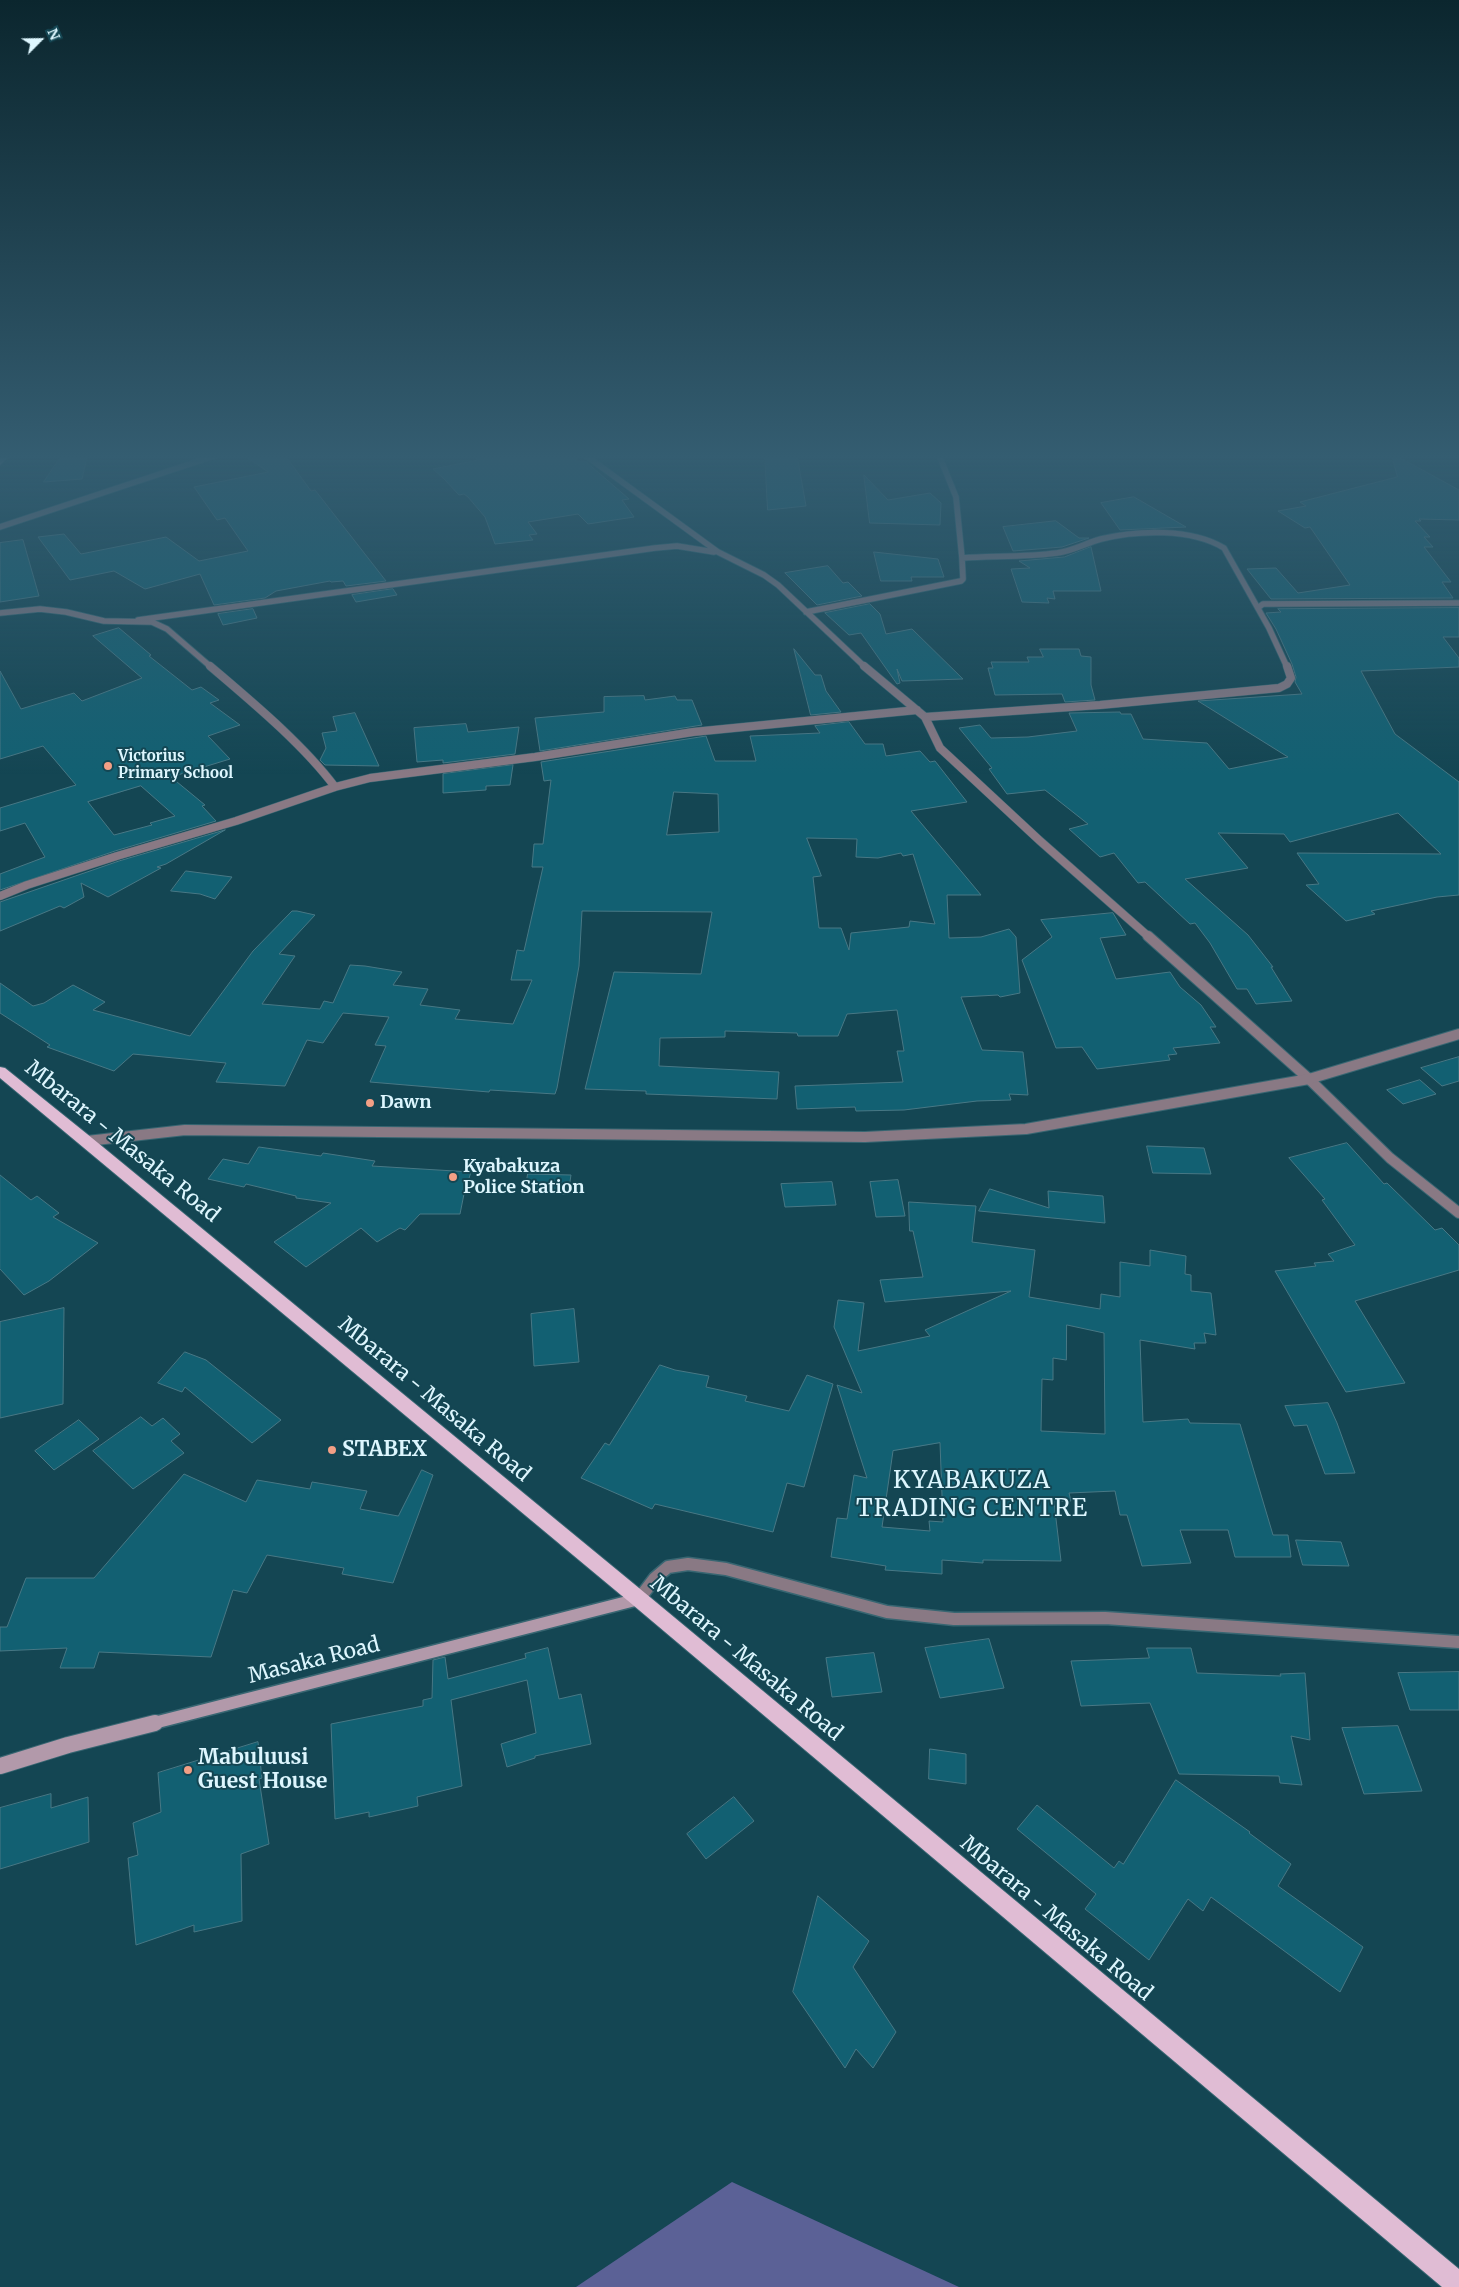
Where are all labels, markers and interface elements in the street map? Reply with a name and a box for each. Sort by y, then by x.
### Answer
north arrow [15,15,65,65]
text: N [43,26,64,43]
place label: Victorius Primary School [118,748,233,783]
marker: Victorius Primary School [102,760,114,772]
street label: Mbarara - Masaka Road [20,1056,224,1228]
place label: Dawn [380,1092,431,1114]
marker: Dawn [364,1097,376,1109]
place label: Kyabakuza Police Station [463,1156,585,1198]
marker: Kyabakuza Police Station [447,1171,459,1183]
street label: Mbarara - Masaka Road [333,1312,535,1488]
place label: STABEX [342,1437,427,1463]
marker: STABEX [326,1444,338,1456]
district label: KYABAKUZA TRADING CENTRE [854,1467,1090,1523]
street label: Mbarara - Masaka Road [645,1571,847,1747]
street label: Masaka Road [246,1632,382,1690]
place label: Mabuluusi Guest House [198,1745,327,1795]
marker: Mabuluusi Guest House [182,1764,194,1776]
street label: Mbarara - Masaka Road [955,1831,1157,2007]

